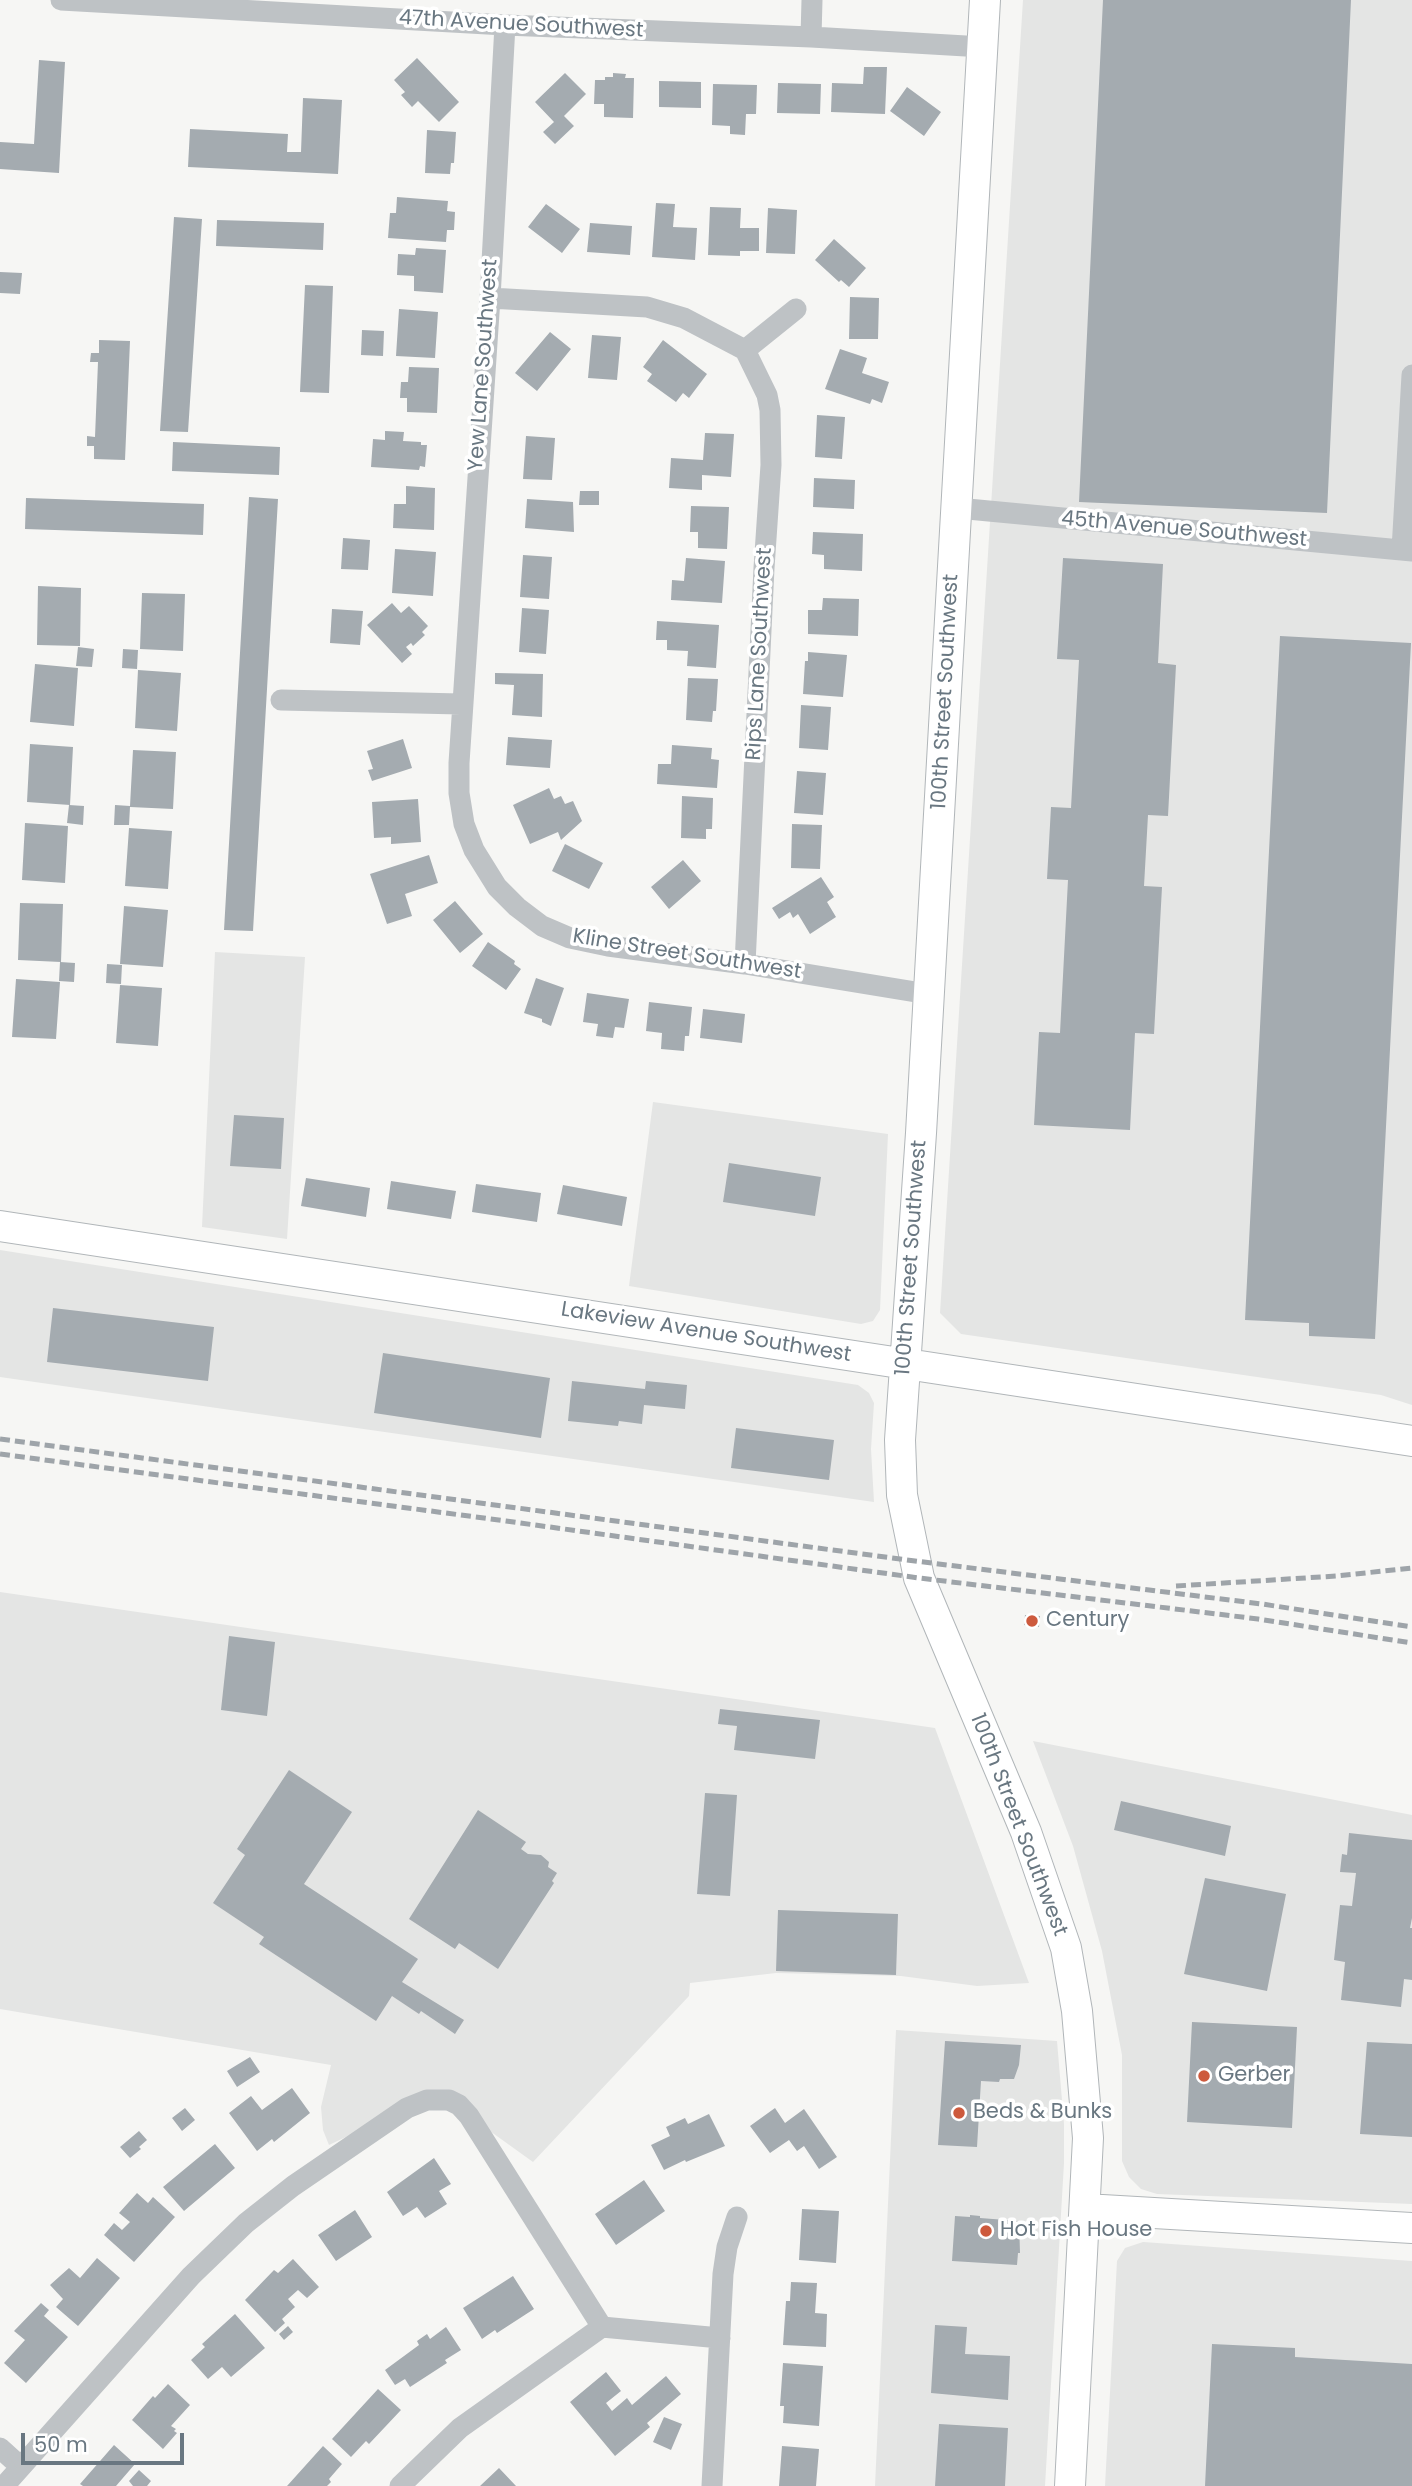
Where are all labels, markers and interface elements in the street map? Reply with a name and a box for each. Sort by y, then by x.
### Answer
street label: 47th Avenue Southwest [398,6,644,44]
street label: Yew Lane Southwest [464,258,504,472]
street label: 45th Avenue Southwest [1060,507,1308,553]
street label: Rips Lane Southwest [742,547,778,761]
street label: 100th Street Southwest [927,573,965,811]
street label: Kline Street Southwest [571,924,803,986]
street label: 100th Street Southwest [891,1139,933,1377]
street label: Lakeview Avenue Southwest [559,1298,853,1368]
place label: Century [1046,1608,1129,1634]
marker: Century [1024,1613,1040,1629]
street label: 100th Street Southwest [964,1710,1072,1940]
place label: Gerber [1218,2063,1290,2089]
marker: Gerber [1196,2068,1212,2084]
place label: Beds & Bunks [973,2100,1112,2126]
marker: Beds & Bunks [951,2105,967,2121]
place label: Hot Fish House [1000,2218,1152,2244]
marker: Hot Fish House [978,2223,994,2239]
scale bar [24,2420,187,2464]
text: 50 m [34,2430,88,2459]

